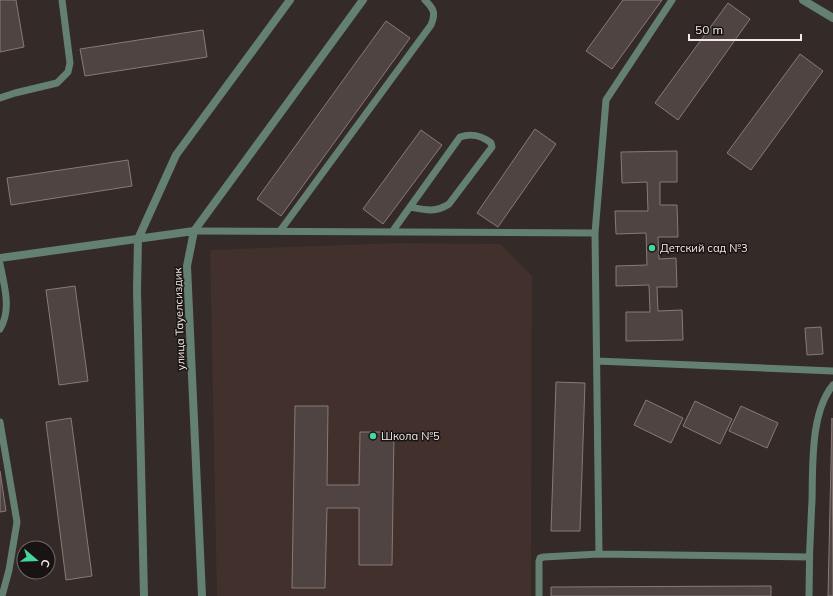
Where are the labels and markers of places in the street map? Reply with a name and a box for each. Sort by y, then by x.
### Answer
place label: Детский сад №3 [660,241,748,255]
marker: Детский сад №3 [647,243,657,253]
place label: Школа №5 [381,429,440,443]
marker: Школа №5 [368,431,378,441]

